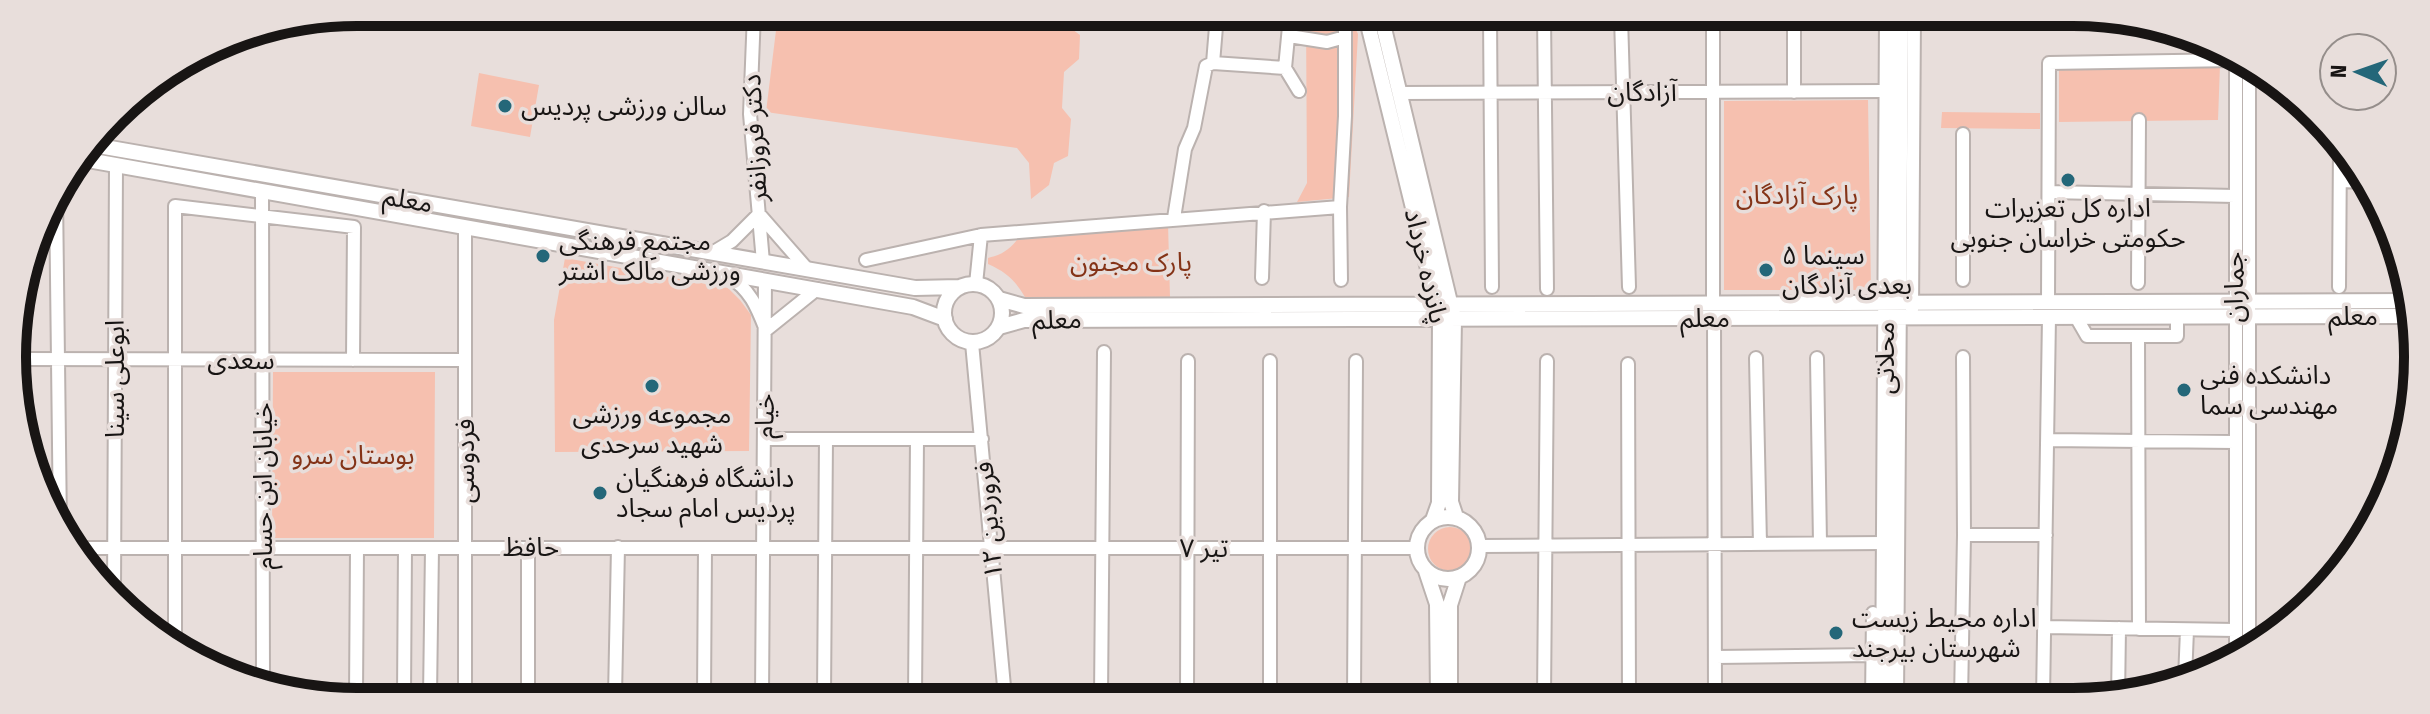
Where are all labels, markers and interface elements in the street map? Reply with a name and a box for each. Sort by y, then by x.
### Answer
north arrow [2318,32,2398,112]
text: N [2325,64,2352,78]
street label: دکتر فروزانفر [736,73,774,204]
street label: آزادگان [1607,77,1678,108]
place label: سالن ورزشی پردیس [521,91,727,123]
marker: سالن ورزشی پردیس [496,97,514,115]
marker: اداره کل تعزیرات حکومتی خراسان جنوبی [2059,171,2077,189]
street label: معلم [380,180,435,224]
park label: پارک آزادگان [1736,180,1858,212]
place label: اداره کل تعزیرات حکومتی خراسان جنوبی [1950,193,2186,254]
street label: پانزده خرداد [1397,206,1454,327]
place label: مجتمع فرهنگی ورزشی مالک اشتر [558,226,741,287]
place label: سینما ۵ بعدی آزادگان [1782,240,1912,301]
marker: مجتمع فرهنگی ورزشی مالک اشتر [534,247,552,265]
park label: پارک مجنون [1070,247,1192,279]
street label: جماران [2219,252,2250,322]
marker: سینما ۵ بعدی آزادگان [1757,261,1775,279]
street label: معلم [2328,301,2378,336]
street label: معلم [1680,303,1730,338]
street label: معلم [1032,304,1082,340]
street label: ابوعلی سینا [100,320,131,438]
street label: محلاتی [1870,322,1901,394]
street label: سعدی [207,345,275,376]
place label: دانشکده فنی مهندسی سما [2200,360,2338,421]
marker: مجموعه ورزشی شهید سرحدی [643,377,661,395]
marker: دانشکده فنی مهندسی سما [2175,381,2193,399]
street label: خیام [749,393,785,439]
place label: مجموعه ورزشی شهید سرحدی [573,399,731,460]
street label: خیابان ابن حسام [248,403,283,569]
street label: فردوسی [450,419,481,503]
park label: بوستان سرو [291,440,415,471]
street label: ۱۲ فروردین [968,460,1010,580]
place label: دانشگاه فرهنگیان پردیس امام سجاد [616,463,796,528]
marker: دانشگاه فرهنگیان پردیس امام سجاد [591,484,609,502]
street label: حافظ [503,532,559,563]
street label: ۷ تیر [1180,533,1228,564]
place label: اداره محیط زیست شهرستان بیرجند [1852,603,2037,664]
marker: اداره محیط زیست شهرستان بیرجند [1827,624,1845,642]

